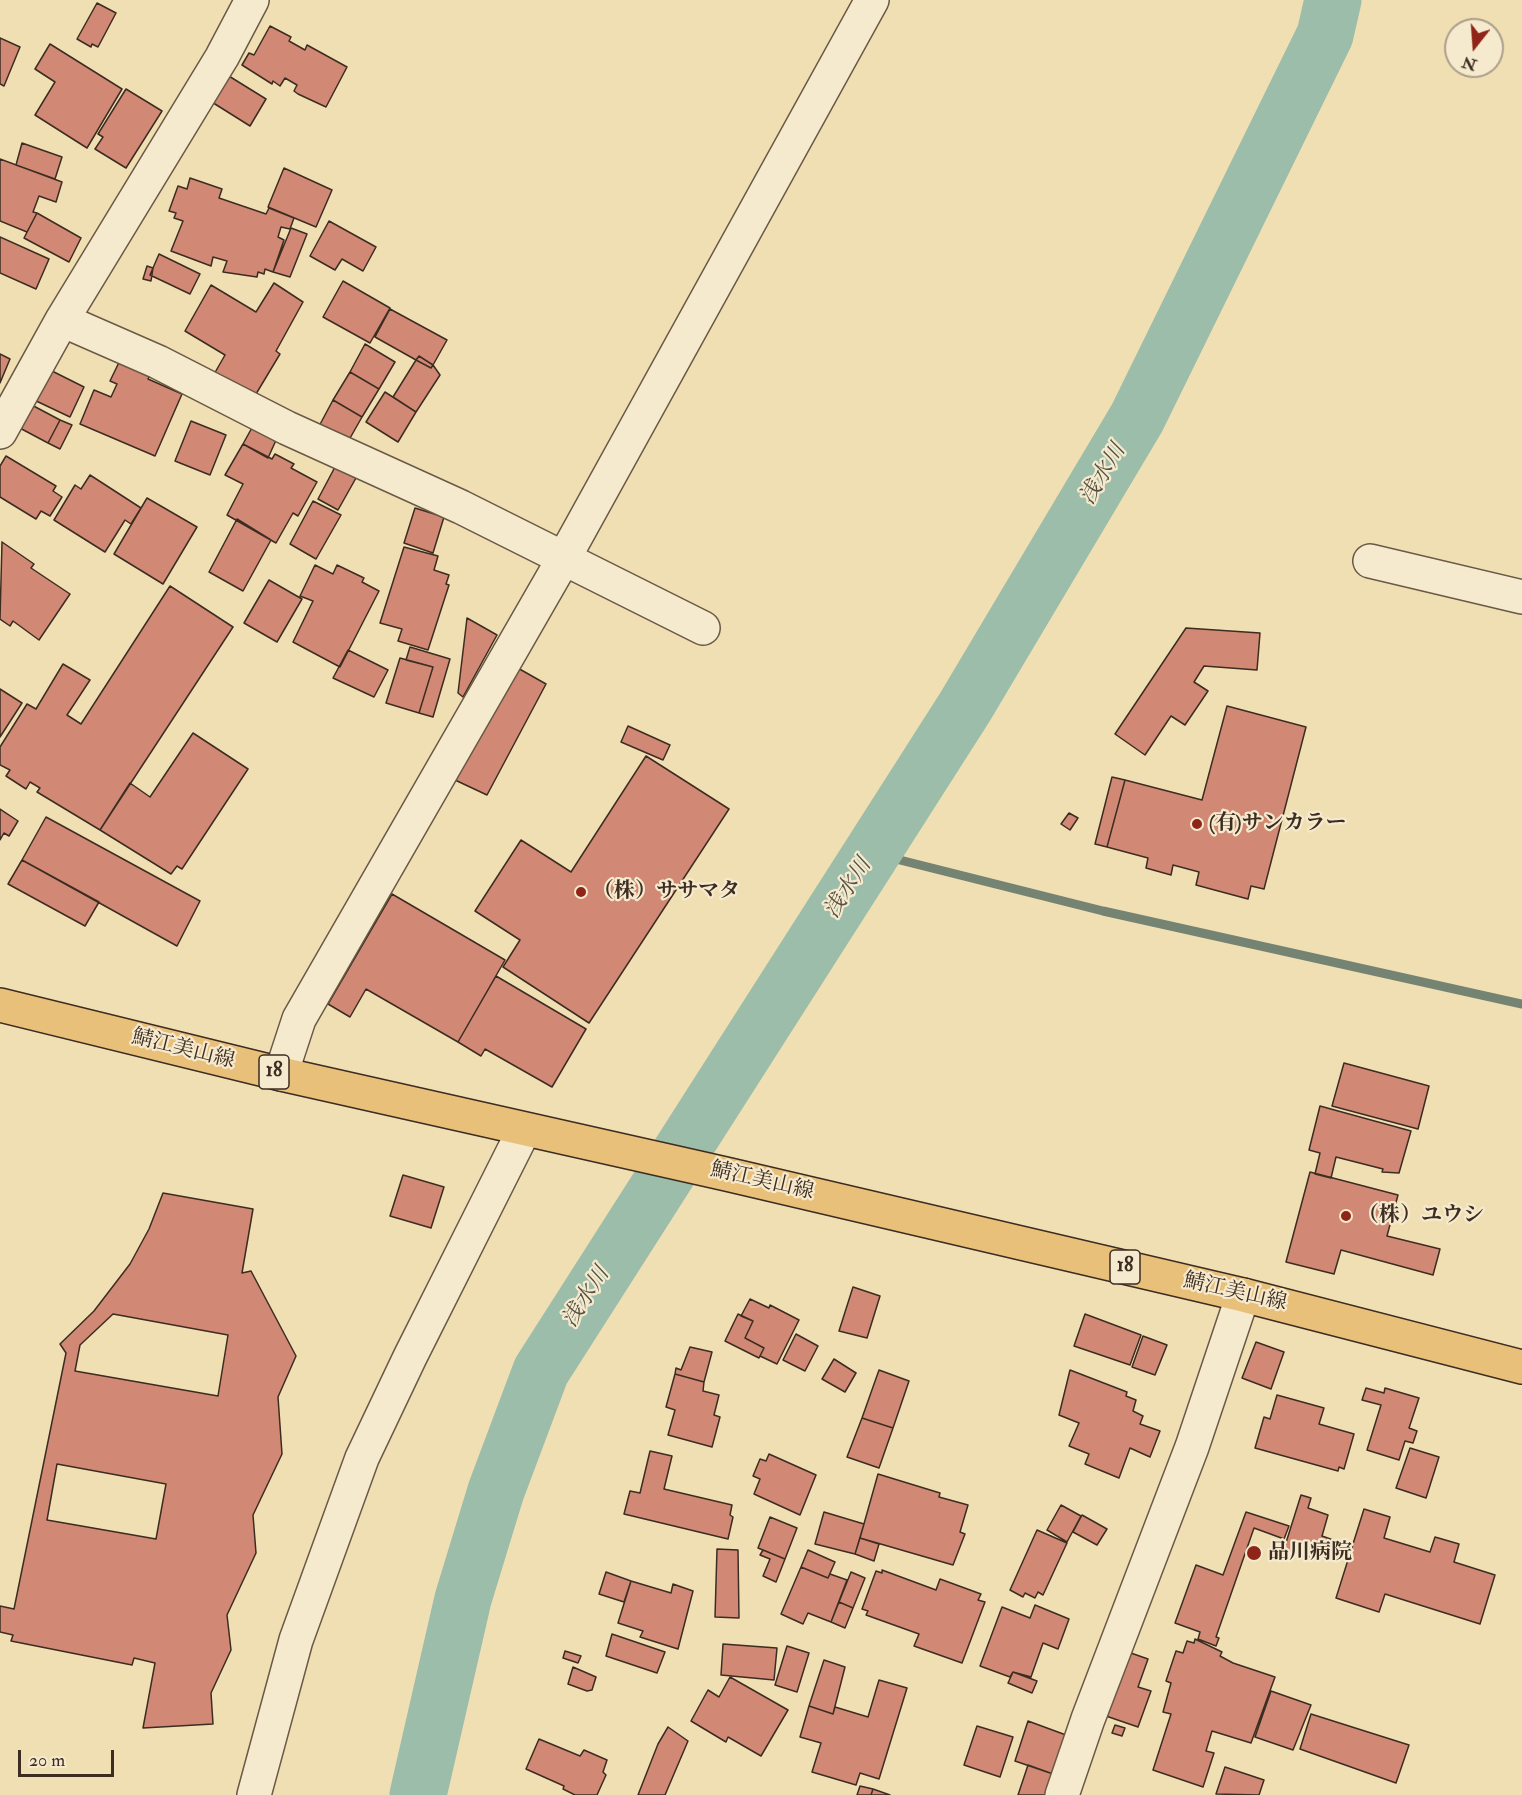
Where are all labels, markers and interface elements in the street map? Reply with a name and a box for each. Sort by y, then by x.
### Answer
north arrow [1444,18,1504,78]
text: N [1460,52,1479,75]
water label: 浅水川 [1076,440,1132,510]
place label: (有)サンカラー [1209,811,1346,837]
marker: (有)サンカラー [1190,817,1204,831]
water label: 浅水川 [820,854,878,924]
place label: （株）ササマタ [593,879,740,905]
marker: （株）ササマタ [574,885,588,899]
street label: 鯖江美山線 [129,1025,237,1075]
road number: 18 [259,1055,289,1089]
street label: 鯖江美山線 [708,1158,816,1206]
place label: （株）ユウシ [1358,1203,1484,1229]
marker: （株）ユウシ [1339,1209,1353,1223]
road number: 18 [1110,1250,1140,1284]
water label: 浅水川 [558,1263,616,1333]
street label: 鯖江美山線 [1181,1269,1289,1317]
place label: 品川病院 [1268,1540,1352,1566]
marker: 品川病院 [1245,1544,1263,1562]
scale bar [21,1738,117,1776]
text: 20 m [29,1749,65,1772]

